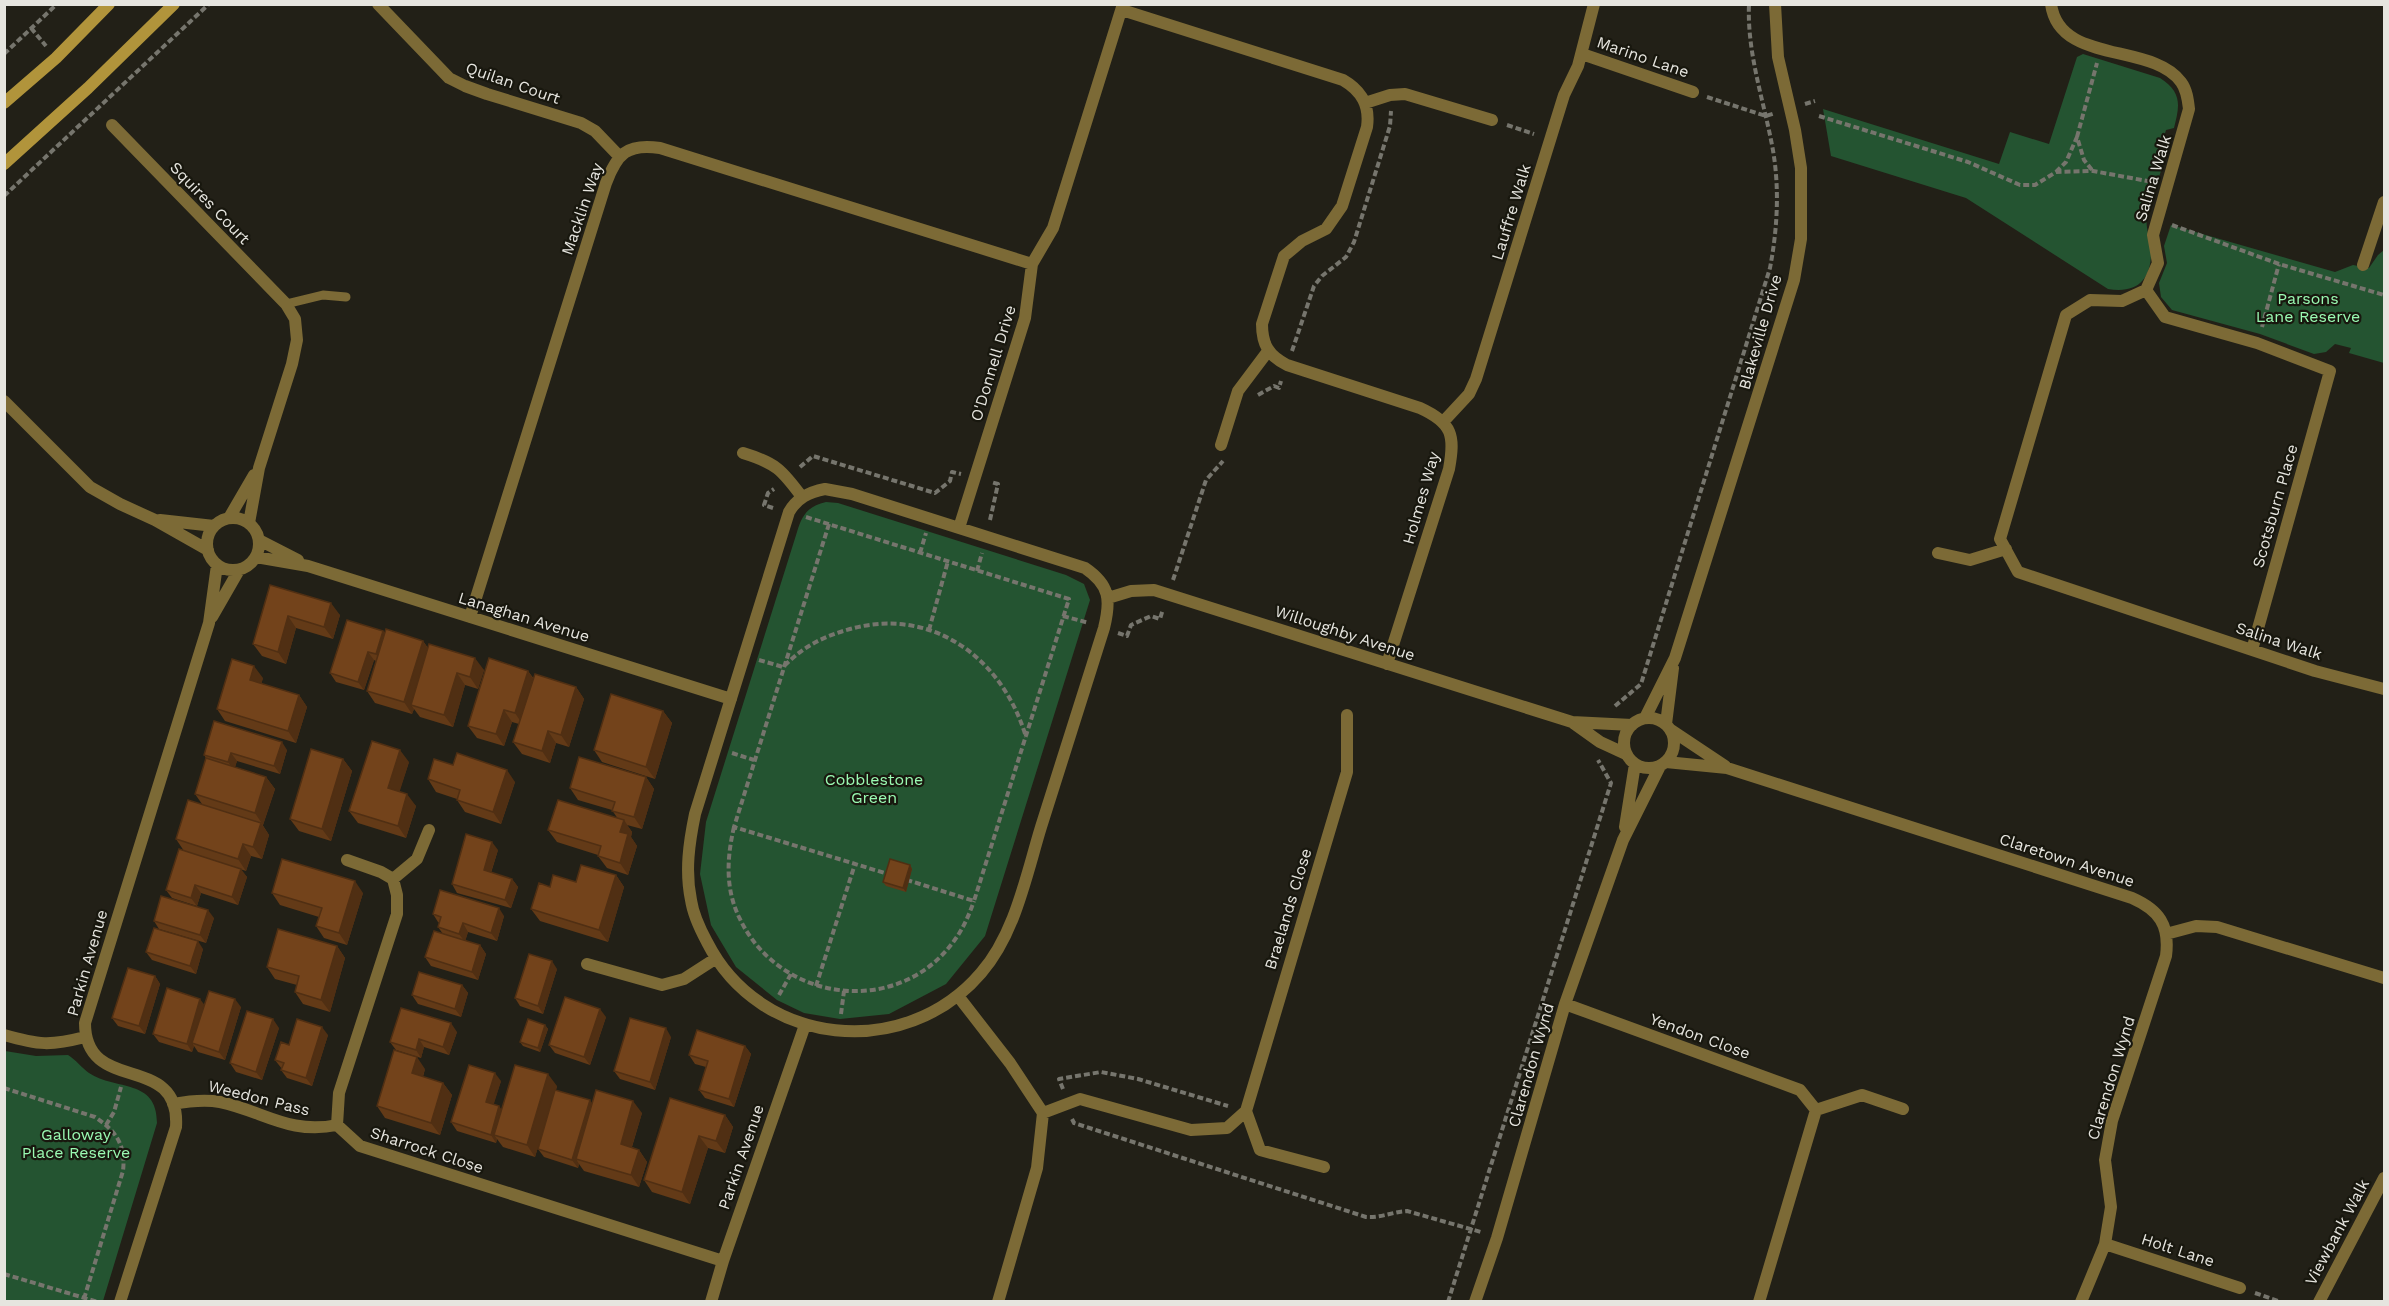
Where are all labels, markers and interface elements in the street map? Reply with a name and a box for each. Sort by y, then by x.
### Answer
street label: Marino Lane [1594,32,1692,82]
street label: Quilan Court [463,58,563,108]
street label: Salina Walk [2131,132,2175,224]
street label: Squires Court [166,158,254,248]
street label: Macklin Way [557,160,607,258]
street label: Lauffre Walk [1487,162,1535,262]
street label: Blakeville Drive [1734,272,1786,392]
park label: Parsons Lane Reserve [2256,289,2360,326]
street label: O'Donnell Drive [966,303,1020,423]
street label: Scotsburn Place [2248,442,2302,570]
street label: Holmes Way [1399,449,1444,547]
street label: Lanaghan Avenue [456,588,592,646]
street label: Willoughby Avenue [1272,601,1418,665]
street label: Salina Walk [2233,618,2325,664]
park label: Cobblestone Green [825,770,923,807]
street label: Claretown Avenue [1997,829,2137,891]
street label: Braelands Close [1261,846,1315,972]
street label: Parkin Avenue [63,908,111,1018]
street label: Clarendon Wynd [1504,1001,1558,1129]
street label: Yendon Close [1647,1009,1753,1063]
street label: Clarendon Wynd [2083,1014,2139,1142]
street label: Weedon Pass [206,1076,312,1120]
street label: Parkin Avenue [714,1102,768,1212]
street label: Sharrock Close [368,1123,486,1177]
park label: Galloway Place Reserve [22,1125,130,1162]
street label: Viewbank Walk [2301,1176,2373,1288]
street label: Holt Lane [2139,1229,2217,1271]

